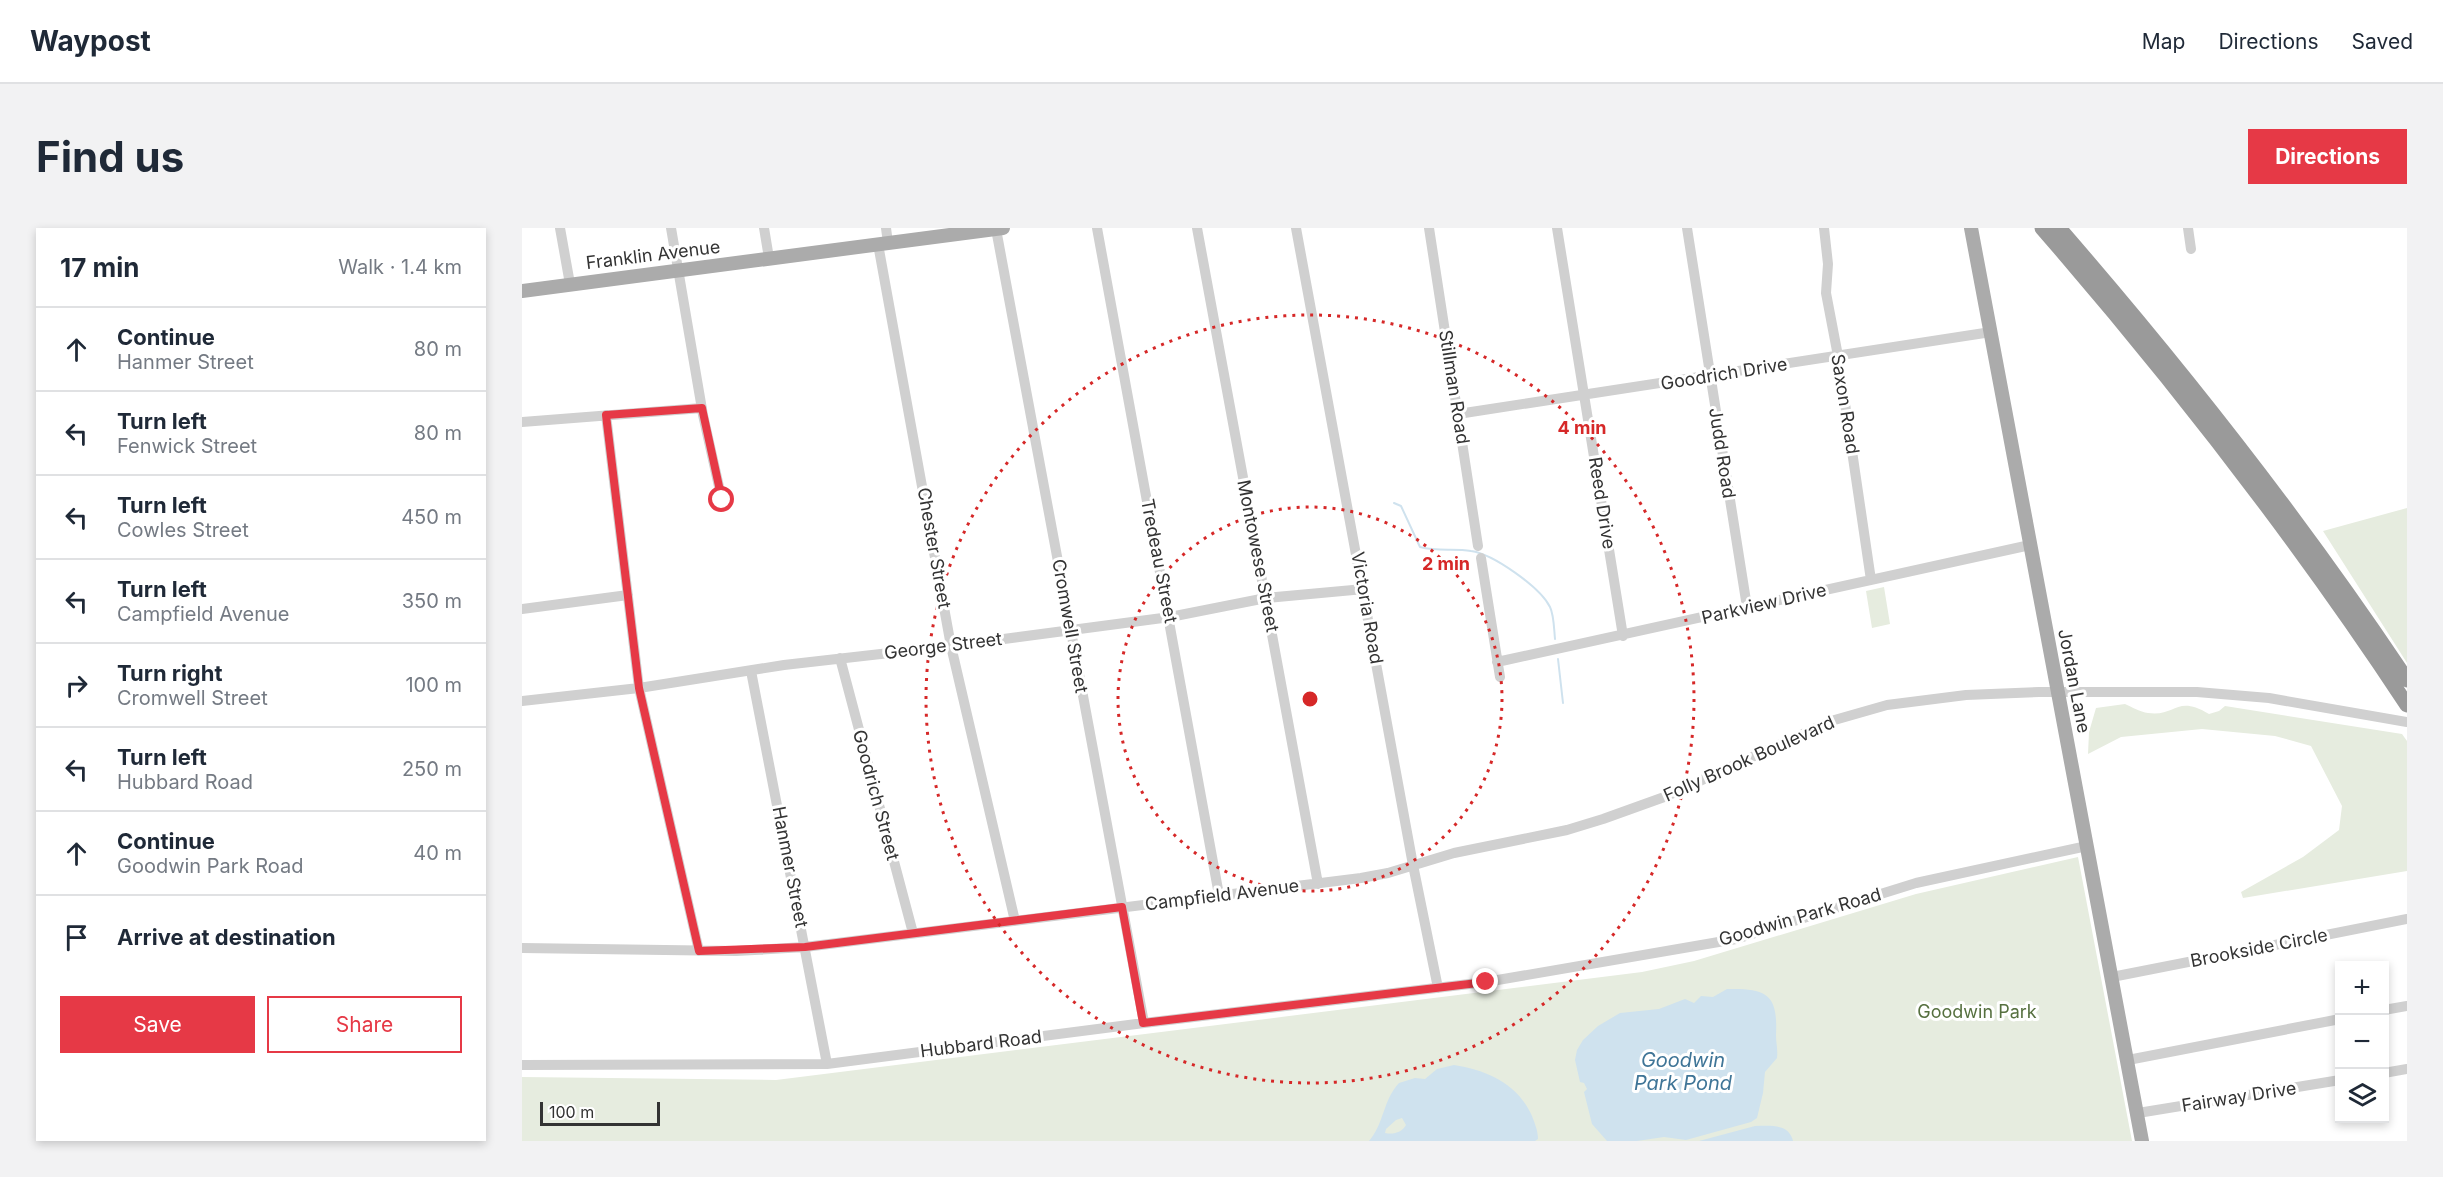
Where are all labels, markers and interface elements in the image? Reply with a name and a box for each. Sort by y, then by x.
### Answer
text: Waypost [30,24,151,58]
text: Map [2142,29,2185,54]
text: Directions [2218,29,2319,54]
text: Saved [2352,29,2413,54]
button: Directions [2248,129,2407,184]
text: Find us [36,131,184,182]
street label: Franklin Avenue [585,236,721,273]
text: 17 min [60,252,139,283]
text: Walk · 1.4 km [338,255,462,279]
text: Continue [117,324,215,350]
street label: Stillman Road [1435,328,1474,446]
icon: ahead [60,333,93,366]
text: 80 m [414,337,462,361]
text: Hanmer Street [117,350,254,374]
street label: Saxon Road [1827,352,1864,455]
street label: Goodrich Drive [1659,353,1789,394]
street label: Judd Road [1705,406,1740,500]
text: Turn left [117,408,207,434]
icon: left [60,417,93,450]
text: 4 min [1558,417,1606,438]
text: 80 m [414,421,462,445]
text: Fenwick Street [117,434,257,458]
street label: Reed Drive [1585,455,1620,551]
street label: Montowese Street [1233,478,1284,634]
route start [708,486,734,512]
street label: Chester Street [914,486,955,610]
text: Turn left [117,492,207,518]
street label: Tredeau Street [1137,497,1182,625]
icon: left [60,501,93,534]
text: 450 m [401,505,462,529]
text: Cowles Street [117,518,249,542]
street label: Victoria Road [1347,550,1388,666]
text: 2 min [1422,553,1470,574]
street label: Cromwell Street [1048,557,1093,695]
text: Turn left [117,576,207,602]
street label: Parkview Drive [1699,579,1828,628]
icon: left [60,585,93,618]
text: 350 m [402,589,462,613]
text: Campfield Avenue [117,602,289,626]
street label: Jordan Lane [2054,627,2095,735]
street label: George Street [883,628,1003,663]
text: Turn right [117,660,223,686]
icon: right [60,669,93,702]
text: 100 m [405,673,462,697]
text: Cromwell Street [117,686,268,710]
centre of rings [1300,689,1320,709]
street label: Folly Brook Boulevard [1660,711,1837,806]
street label: Goodrich Street [849,727,904,863]
text: Turn left [117,744,207,770]
icon: left [60,753,93,786]
text: 250 m [402,757,462,781]
text: Hubbard Road [117,770,253,794]
street label: Hanmer Street [768,805,813,929]
text: Continue [117,828,215,854]
icon: ahead [60,837,93,870]
text: 40 m [413,841,462,865]
text: Goodwin Park Road [117,854,304,878]
street label: Campfield Avenue [1144,875,1300,914]
street label: Goodwin Park Road [1716,883,1883,950]
icon: arrive [60,921,93,954]
text: Arrive at destination [117,924,336,950]
street label: Brookside Circle [2189,924,2329,971]
map controls [2335,961,2389,1123]
button: + [2335,961,2389,1015]
route end [1472,968,1498,994]
button: Save [60,996,255,1053]
button: Share [267,996,462,1053]
park label: Goodwin Park [1917,1001,2037,1022]
button: − [2335,1015,2389,1069]
street label: Hubbard Road [919,1026,1043,1061]
water label: Goodwin Park Pond [1634,1048,1733,1095]
button: layers [2335,1069,2389,1123]
street label: Fairway Drive [2180,1077,2298,1116]
scale bar [540,1099,660,1126]
text: 100 m [549,1102,594,1122]

